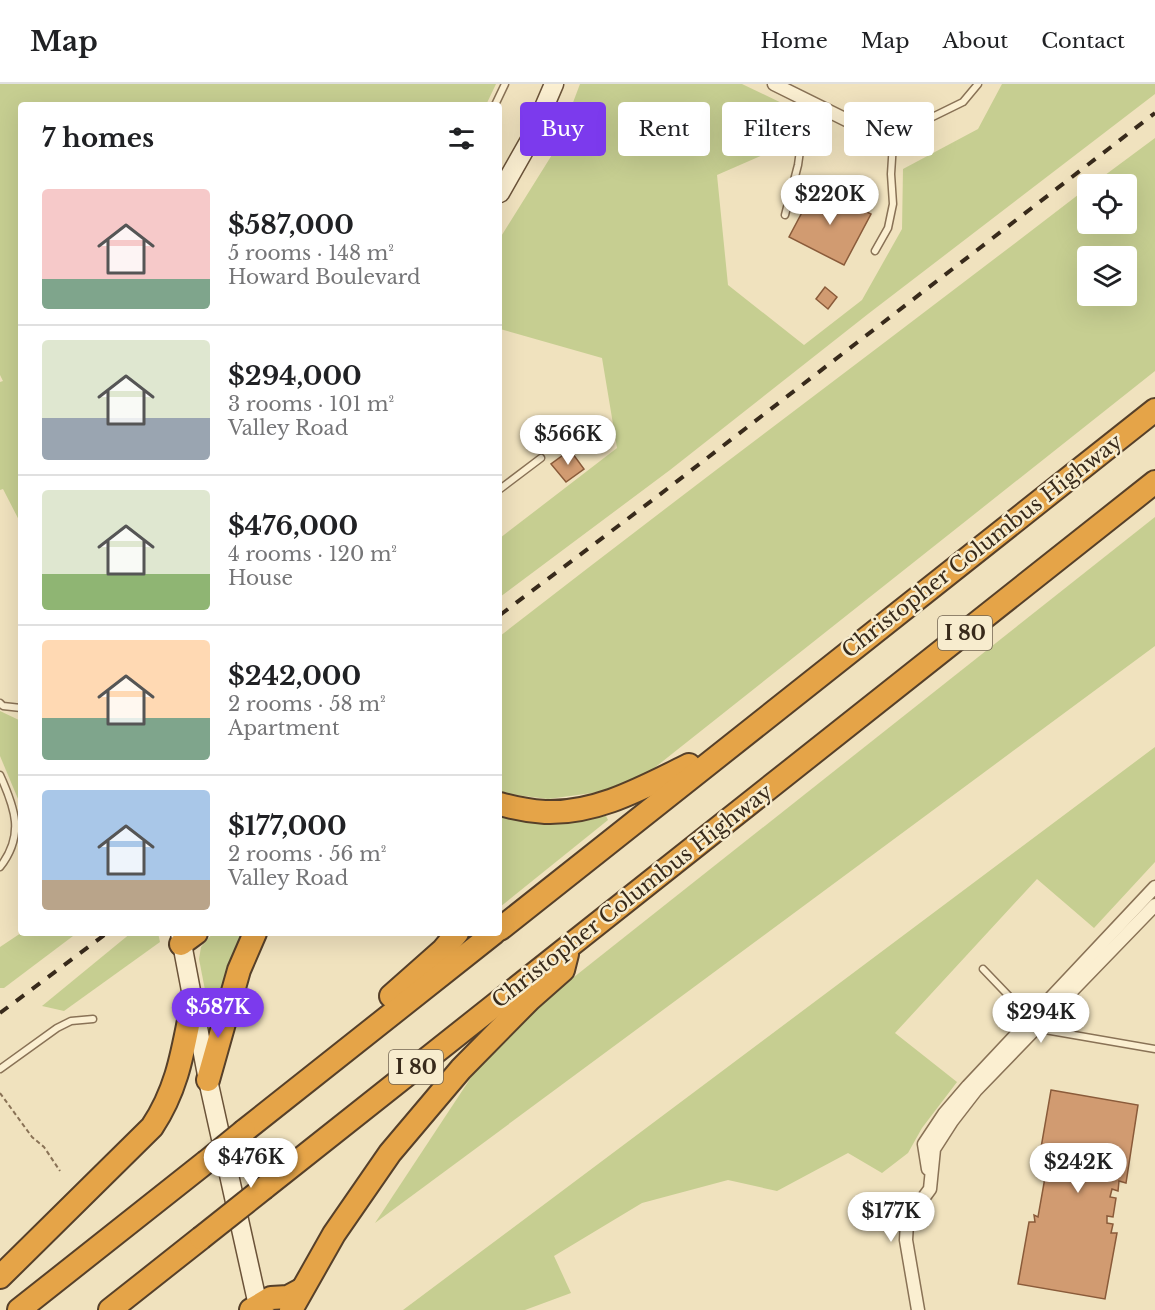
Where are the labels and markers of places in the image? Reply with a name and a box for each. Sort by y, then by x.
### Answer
pin: $220K [788,175,872,226]
pin: $566K [526,415,610,466]
pin: $587K [176,988,260,1039]
pin: $294K [999,993,1083,1044]
pin: $476K [209,1138,293,1189]
pin: $242K [1036,1143,1120,1194]
pin: $177K [849,1192,933,1243]

